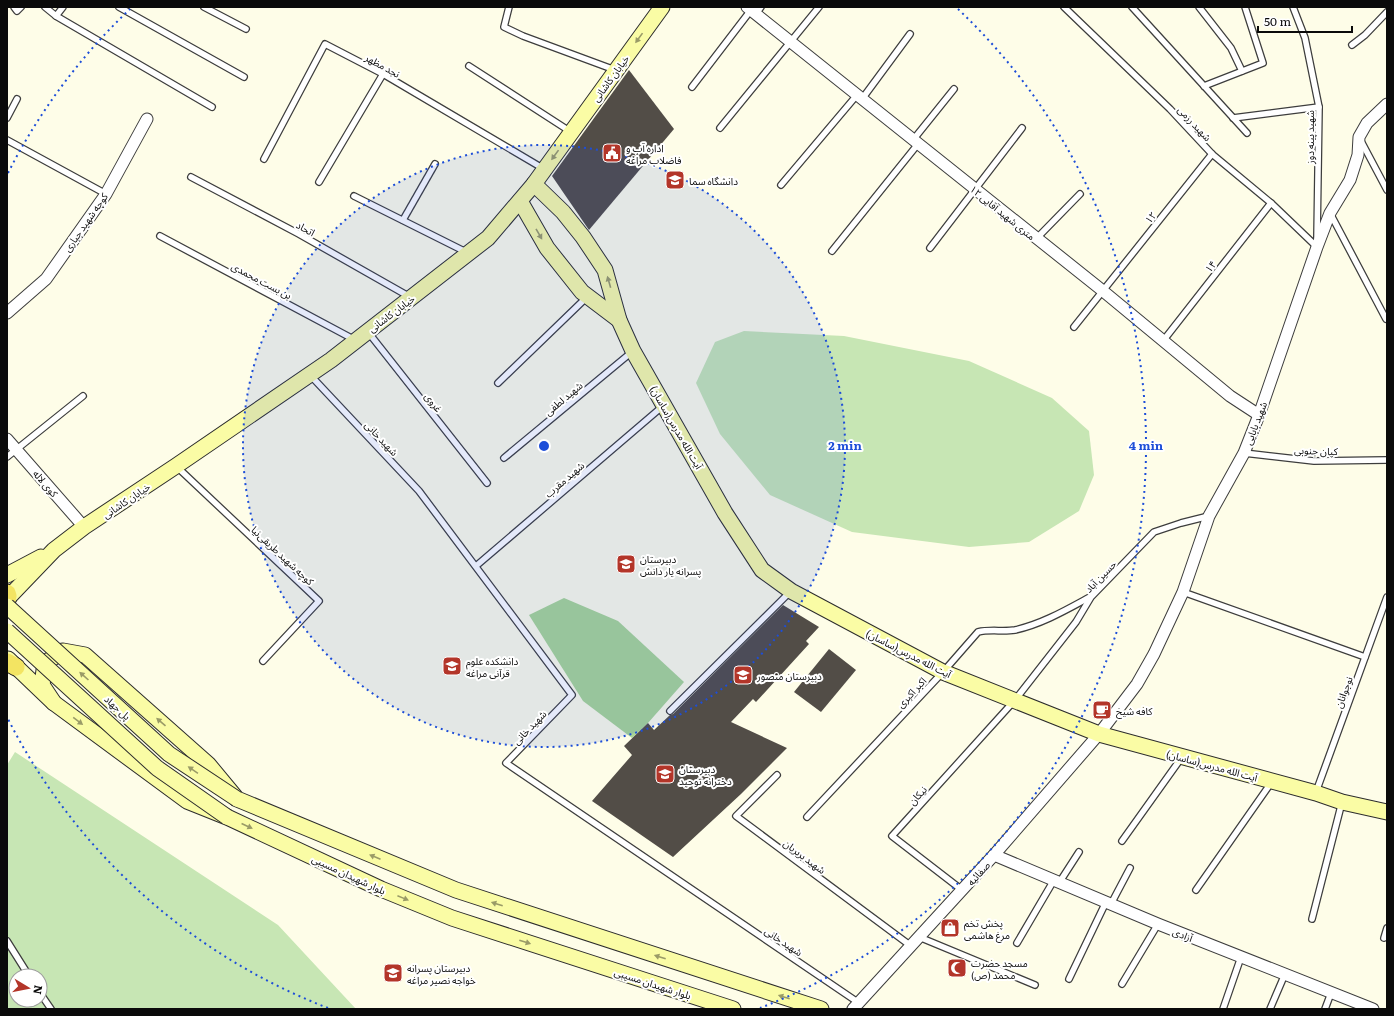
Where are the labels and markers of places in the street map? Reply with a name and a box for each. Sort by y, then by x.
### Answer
place label: اداره آب و فاضلاب مراغه [626,140,682,167]
public building icon: اداره آب و فاضلاب مراغه [601,142,623,164]
school or university icon: دانشگاه سما [664,169,686,191]
place label: دانشگاه سما [689,173,738,188]
centre of rings [537,439,551,453]
place label: دبیرستان پسرانه یار دانش [640,551,701,578]
school or university icon: دبیرستان پسرانه یار دانش [615,553,637,575]
place label: دانشکده علوم قرآنی مراغه [466,653,519,680]
school or university icon: دانشکده علوم قرآنی مراغه [441,655,463,677]
school or university icon: دبیرستان منصور [732,664,754,686]
place label: دبیرستان منصور [756,668,822,683]
cafe icon: کافه شیخ [1091,699,1113,721]
place label: کافه شیخ [1116,703,1153,719]
place label: دبیرستان دخترانه توحید [679,761,732,788]
school or university icon: دبیرستان دخترانه توحید [654,763,676,785]
place label: پخش تخم مرغ هاشمی [964,915,1010,943]
shop icon: پخش تخم مرغ هاشمی [939,917,961,939]
place label: مسجد حضرت محمد (ص) [971,955,1028,982]
mosque icon: مسجد حضرت محمد (ص) [946,957,968,979]
place label: دبیرستان پسرانه خواجه نصیر مراغه [407,960,476,987]
school or university icon: دبیرستان پسرانه خواجه نصیر مراغه [382,962,404,984]

